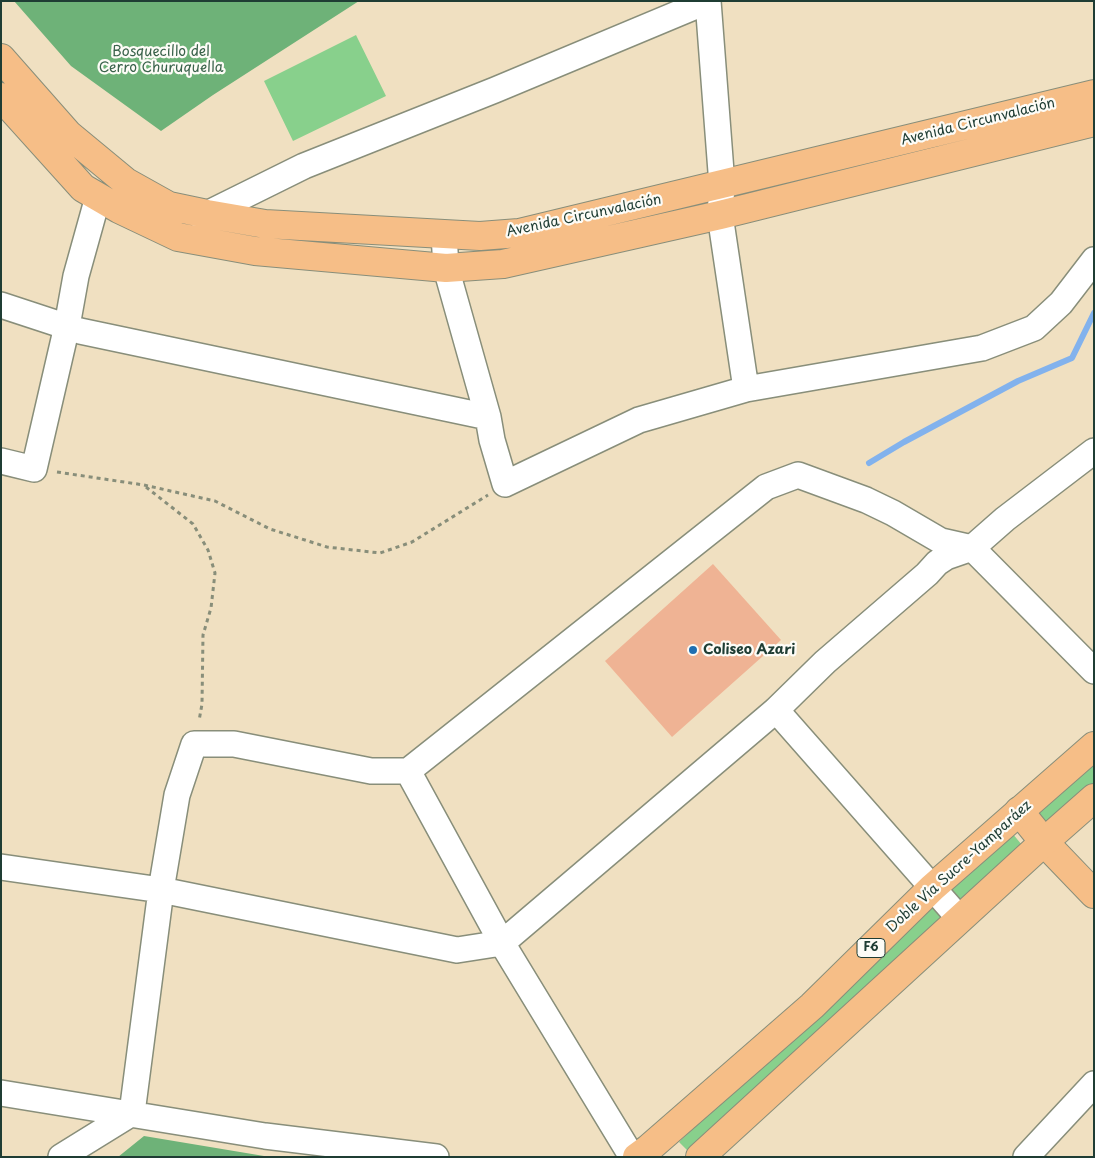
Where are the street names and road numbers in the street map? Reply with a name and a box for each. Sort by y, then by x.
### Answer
street label: Avenida Circunvalación [899,95,1057,149]
street label: Avenida Circunvalación [505,191,663,241]
street label: Doble Vía Sucre-Yamparáez [883,797,1035,937]
road number: F6 [857,938,885,958]

